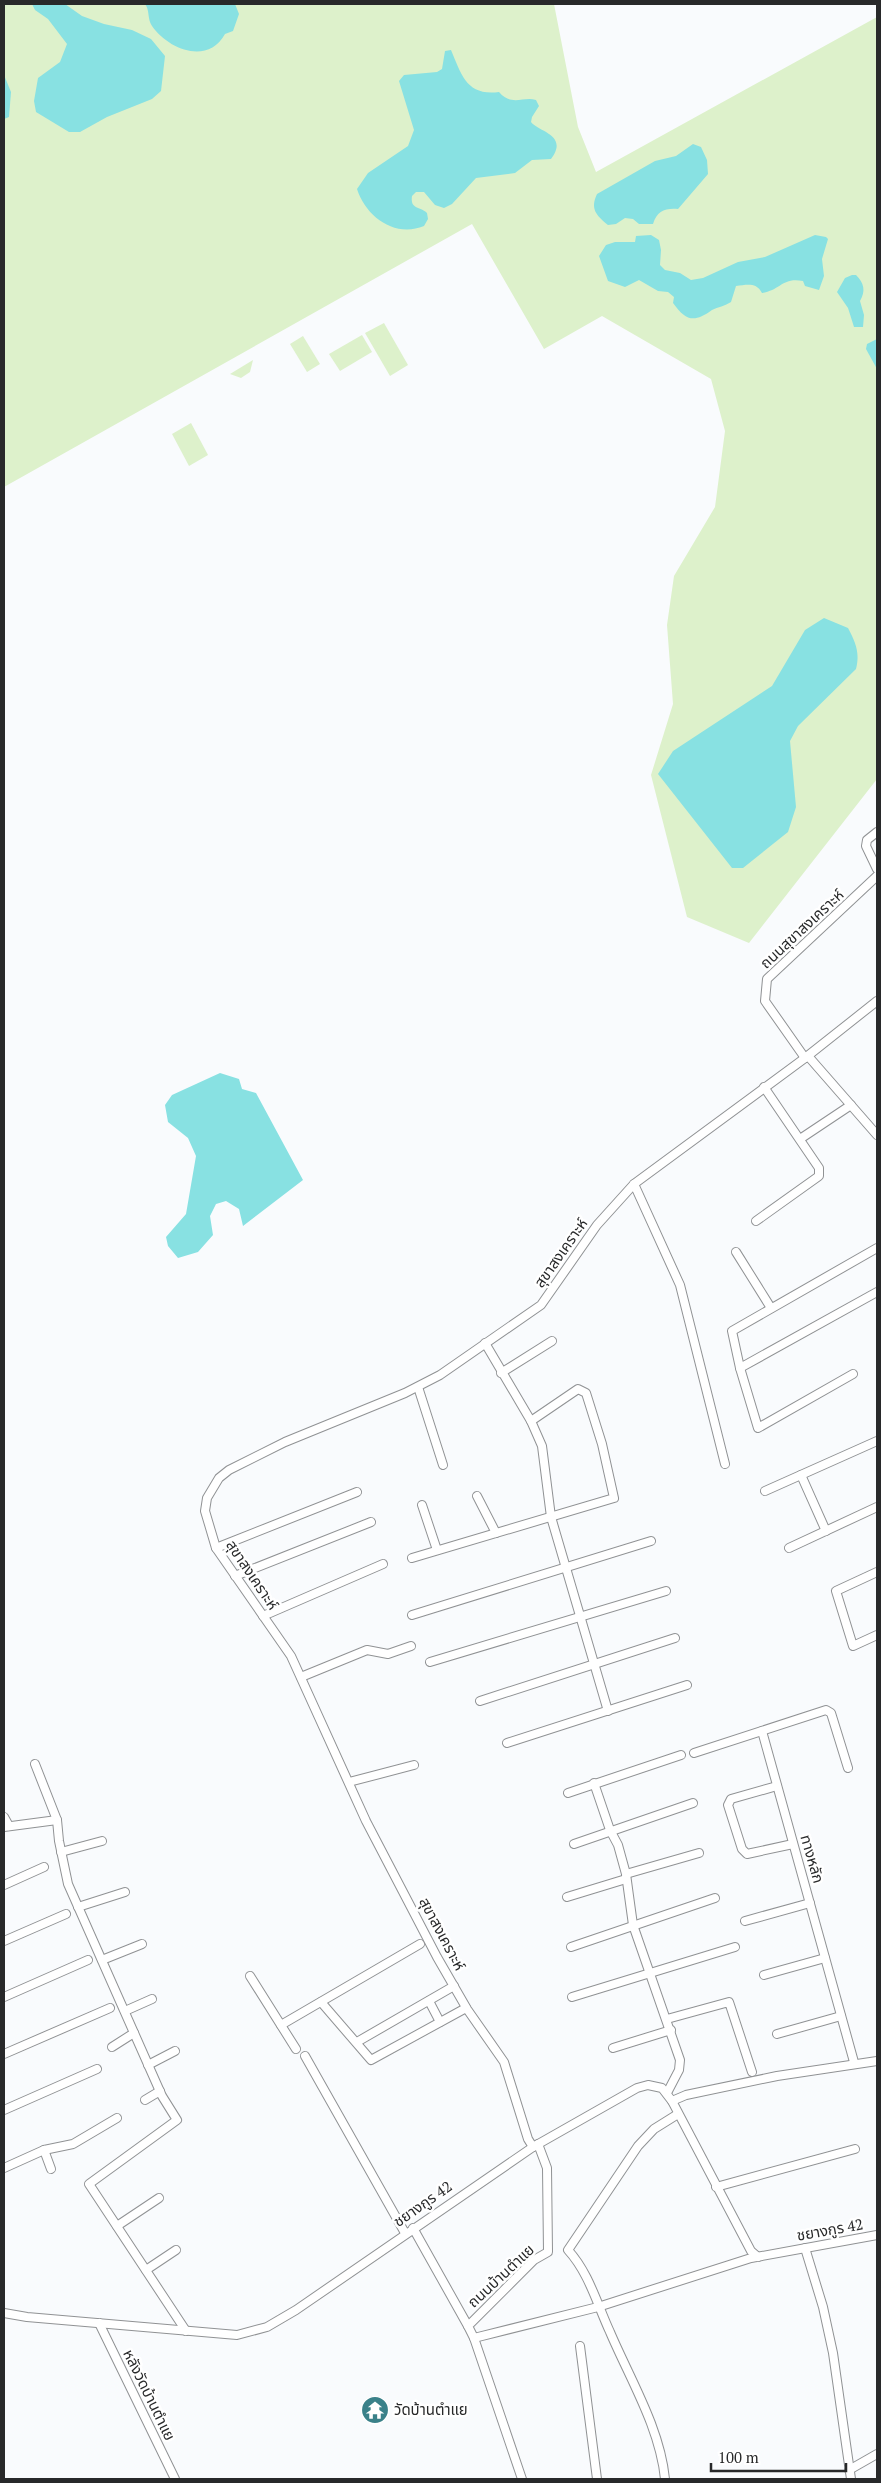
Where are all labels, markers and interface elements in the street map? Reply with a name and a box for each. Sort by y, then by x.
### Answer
street label: ถนนสุขาสงเคราะห์ [755,884,848,972]
street label: สุขาสงเคราะห์ [529,1214,592,1291]
street label: สุขาสงเคราะห์ [222,1536,284,1614]
street label: ทางหลัก [797,1832,829,1885]
street label: สุขาสงเคราะห์ [415,1893,471,1974]
street label: ชยางกูร 42 [389,2176,456,2231]
street label: ชยางกูร 42 [795,2213,865,2245]
street label: ถนนบ้านตำแย [463,2239,538,2311]
street label: หลังวัดบ้านตำแย [119,2346,181,2443]
temple icon: วัดบ้านตำแย [360,2395,390,2425]
place label: วัดบ้านตำแย [394,2399,468,2419]
scale bar [711,2440,846,2472]
text: 100 m [718,2447,759,2467]

